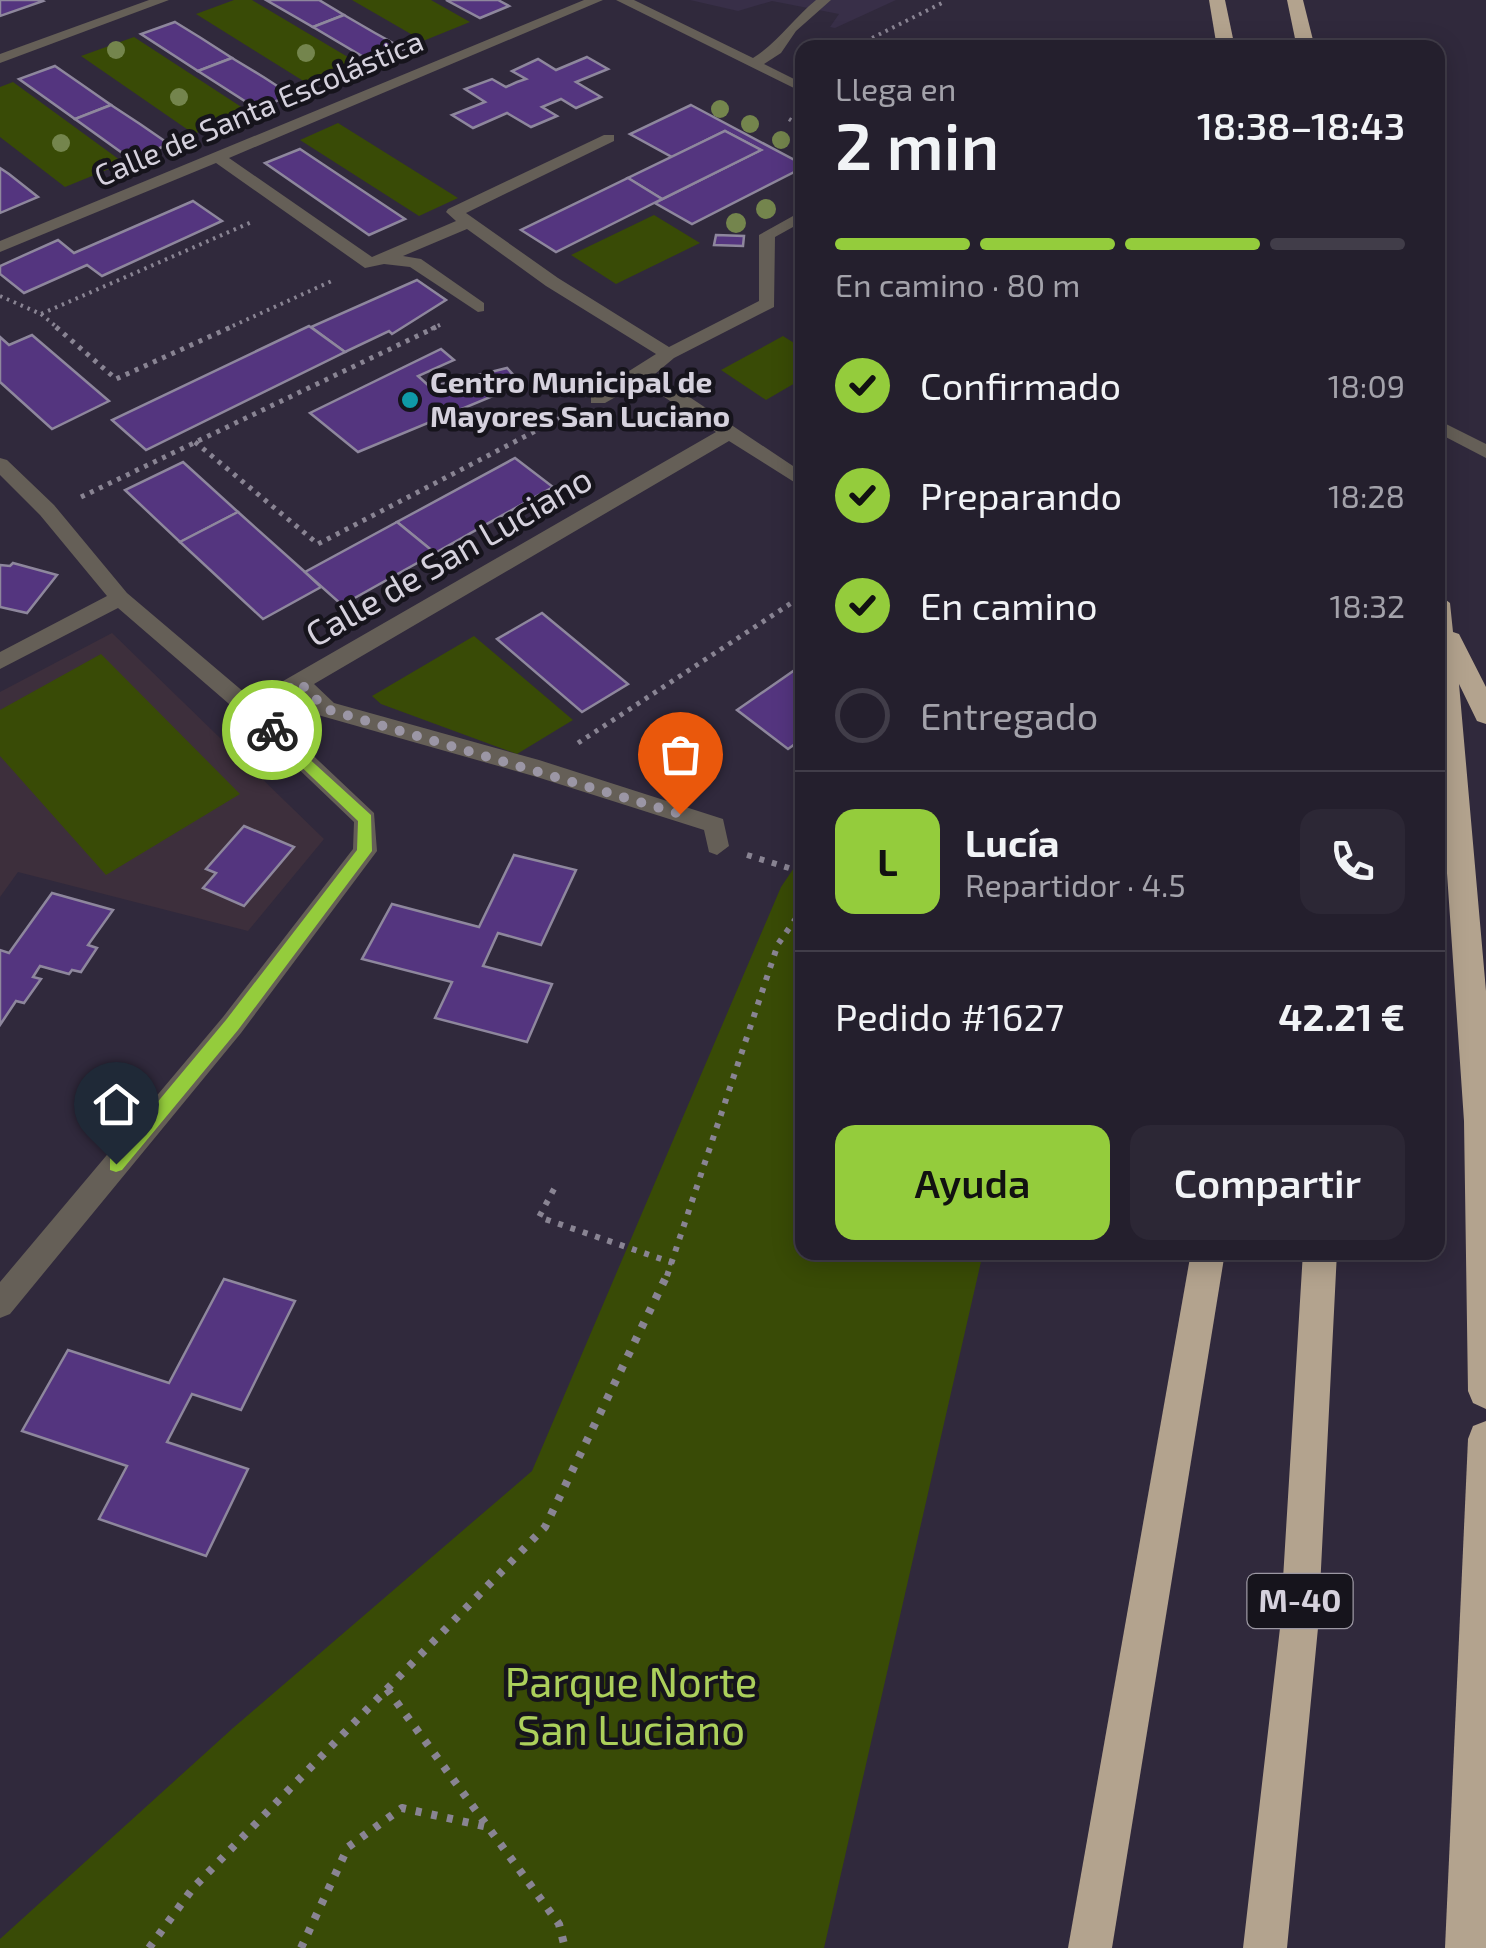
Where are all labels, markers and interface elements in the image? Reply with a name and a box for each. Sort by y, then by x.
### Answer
street label: Calle de Santa Escolástica [88,22,428,193]
text: Llega en [835,69,956,107]
text: 18:38–18:43 [1197,102,1405,148]
text: 2 min [835,105,999,183]
text: En camino · 80 m [835,265,1080,303]
icon: check [835,358,890,413]
text: Confirmado [920,362,1121,408]
place label: Centro Municipal de Mayores San Luciano [430,363,730,434]
text: 18:09 [1328,366,1405,404]
marker: Centro Municipal de Mayores San Luciano [399,389,421,411]
street label: Calle de San Luciano [297,456,599,654]
icon: check [835,468,890,523]
text: Preparando [920,472,1122,518]
text: 18:28 [1328,476,1405,514]
icon: check [835,578,890,633]
text: En camino [920,582,1098,628]
text: 18:32 [1330,586,1405,624]
courier [222,680,322,780]
text: Entregado [920,692,1098,738]
icon: bike [245,703,300,758]
pin [638,712,723,815]
icon: bag [653,727,708,782]
button: phone [1300,809,1405,914]
text: Lucía [965,819,1059,865]
text: L [877,838,898,884]
text: Repartidor · 4.5 [965,865,1186,903]
text: Pedido #1627 [835,993,1064,1039]
text: 42.21 € [1278,993,1405,1039]
pin [74,1062,159,1165]
icon: home [89,1077,144,1132]
button: Ayuda [835,1125,1110,1240]
button: Compartir [1130,1125,1405,1240]
road number: M-40 [1248,1574,1352,1628]
park label: Parque Norte San Luciano [505,1655,757,1753]

